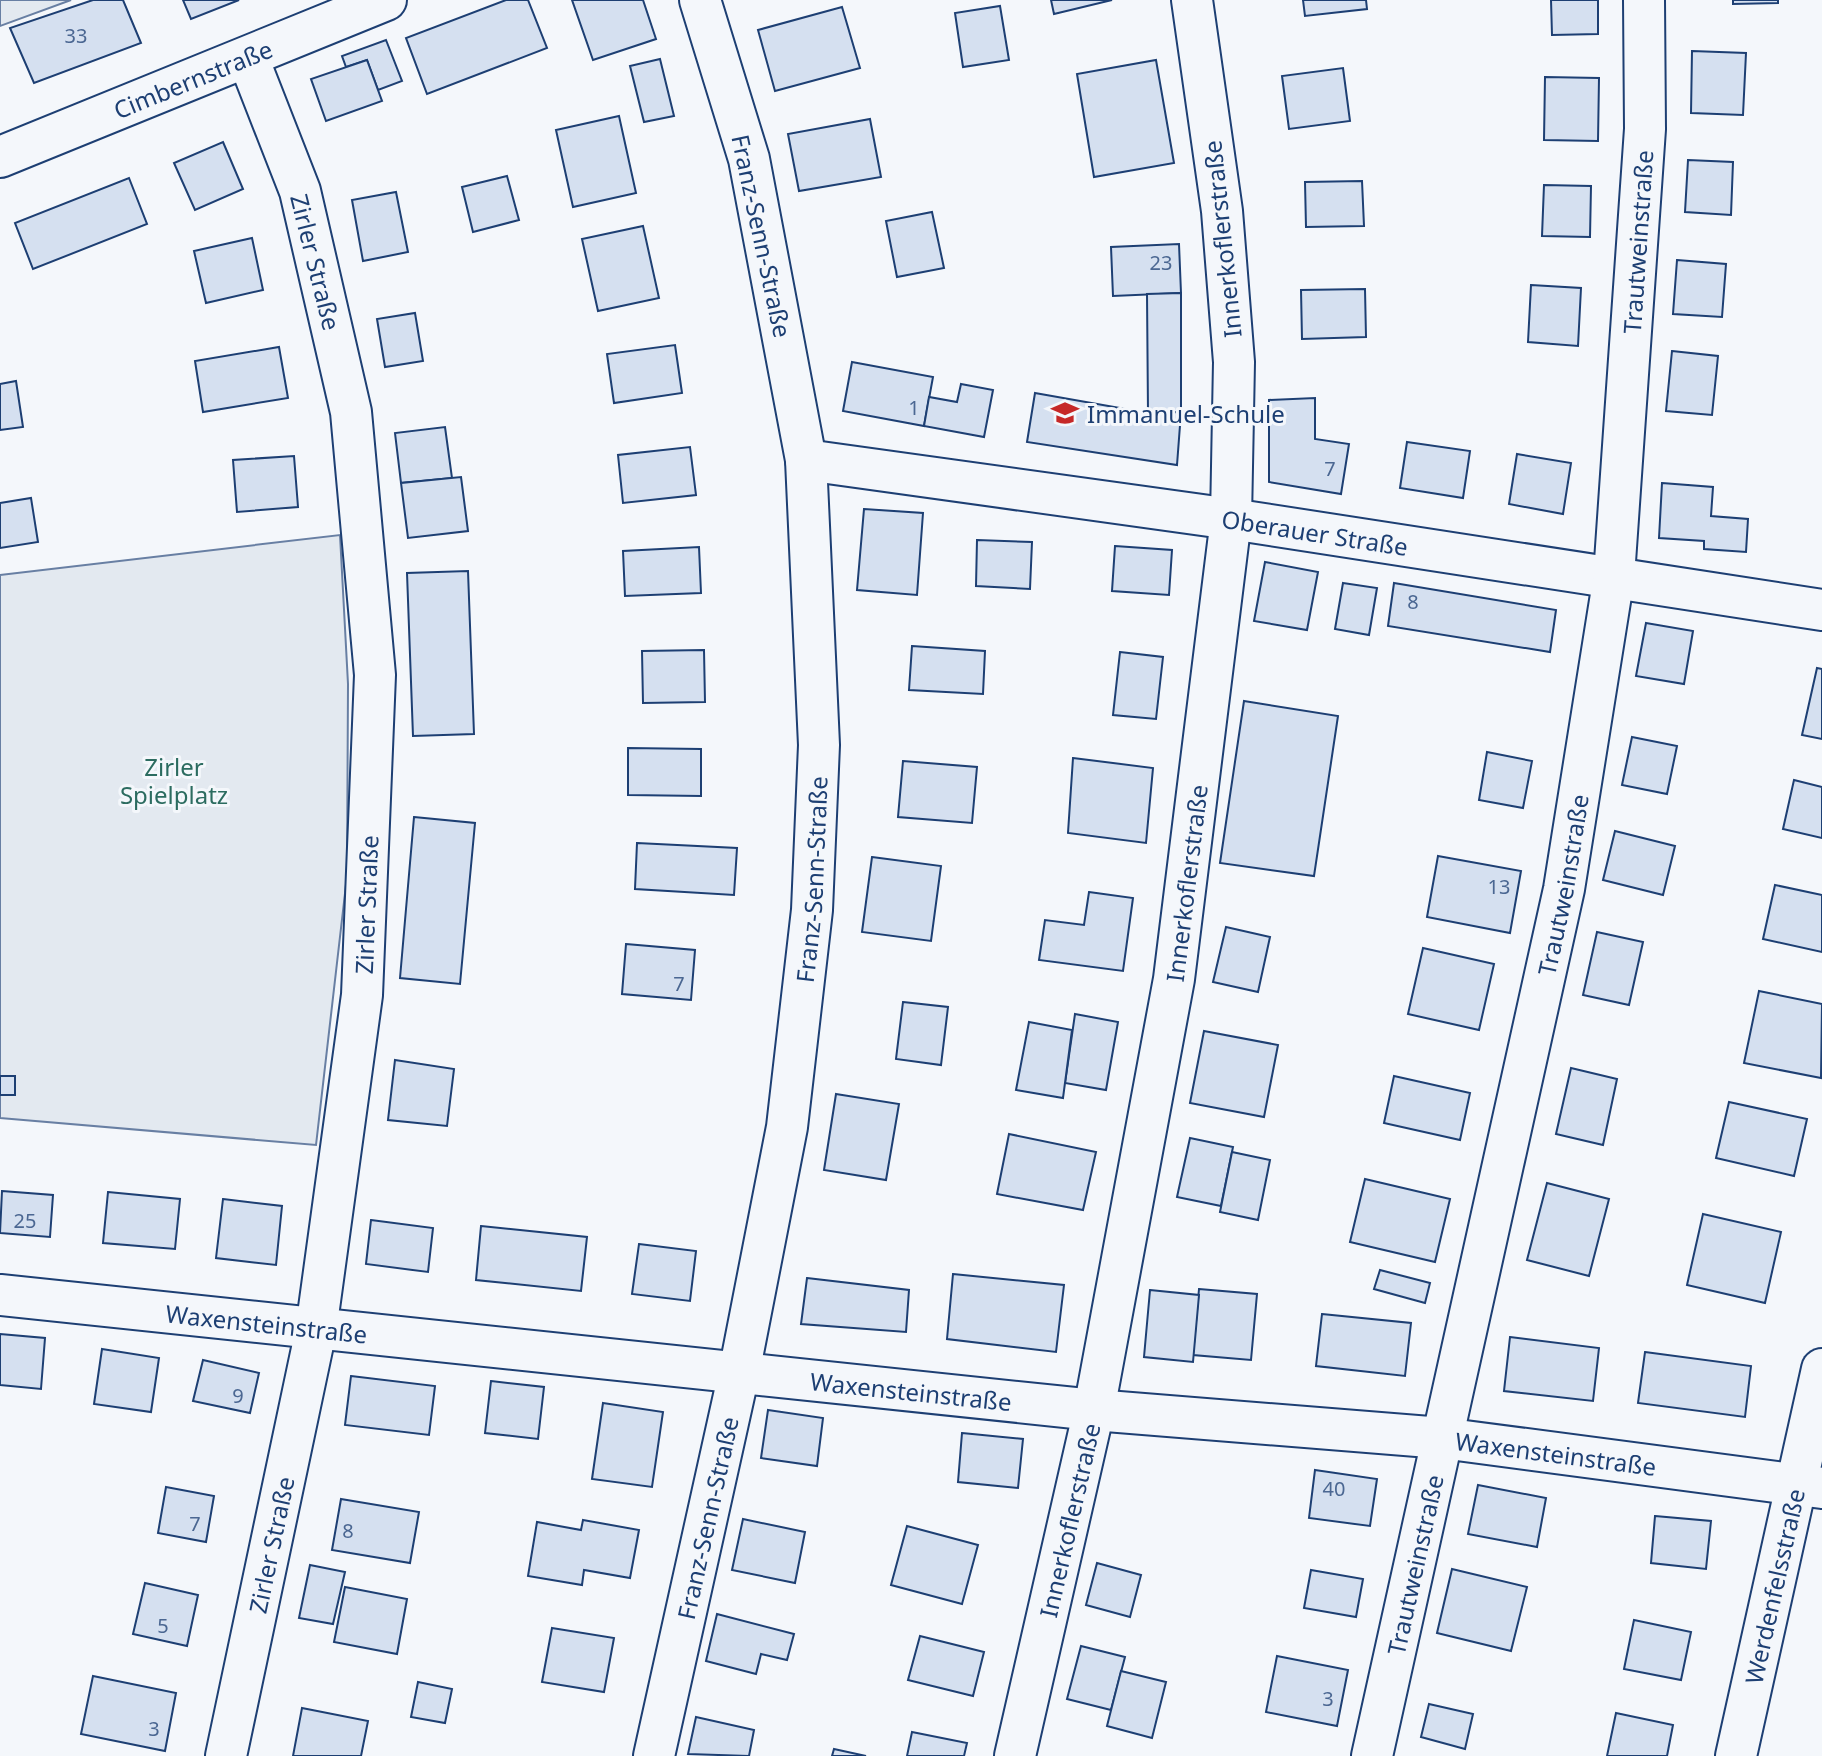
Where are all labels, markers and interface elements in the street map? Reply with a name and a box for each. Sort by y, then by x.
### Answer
house number: 33 [65,22,87,49]
street label: Cimbernstraße [108,32,277,126]
street label: Franz-Senn-Straße [724,131,800,341]
street label: Innerkoflerstraße [1195,139,1249,339]
street label: Trautweinstraße [1614,149,1660,335]
street label: Zirler Straße [283,191,349,333]
house number: 23 [1150,249,1172,276]
house number: 1 [908,394,920,421]
place label: Immanuel-Schule [1087,397,1285,430]
school or university icon: Immanuel-Schule [1050,398,1080,428]
house number: 7 [1324,455,1336,482]
street label: Oberauer Straße [1220,501,1410,563]
house number: 8 [1407,588,1419,615]
park label: Zirler Spielplatz [120,750,228,811]
street label: Franz-Senn-Straße [787,775,834,984]
street label: Innerkoflerstraße [1157,783,1214,983]
street label: Trautweinstraße [1529,792,1595,978]
street label: Zirler Straße [346,834,385,975]
house number: 13 [1488,873,1510,900]
house number: 7 [673,970,685,997]
house number: 25 [14,1207,36,1234]
street label: Waxensteinstraße [164,1296,369,1350]
street label: Waxensteinstraße [809,1364,1013,1418]
house number: 9 [232,1382,244,1409]
street label: Franz-Senn-Straße [668,1413,745,1622]
street label: Innerkoflerstraße [1031,1420,1107,1620]
street label: Waxensteinstraße [1453,1423,1658,1483]
street label: Trautweinstraße [1378,1471,1450,1658]
street label: Zirler Straße [240,1473,301,1616]
house number: 40 [1323,1475,1345,1502]
street label: Werdenfelsstraße [1736,1485,1811,1687]
house number: 7 [189,1510,201,1537]
house number: 8 [342,1517,354,1544]
house number: 5 [157,1612,169,1639]
house number: 3 [1322,1685,1334,1712]
house number: 3 [148,1715,160,1742]

